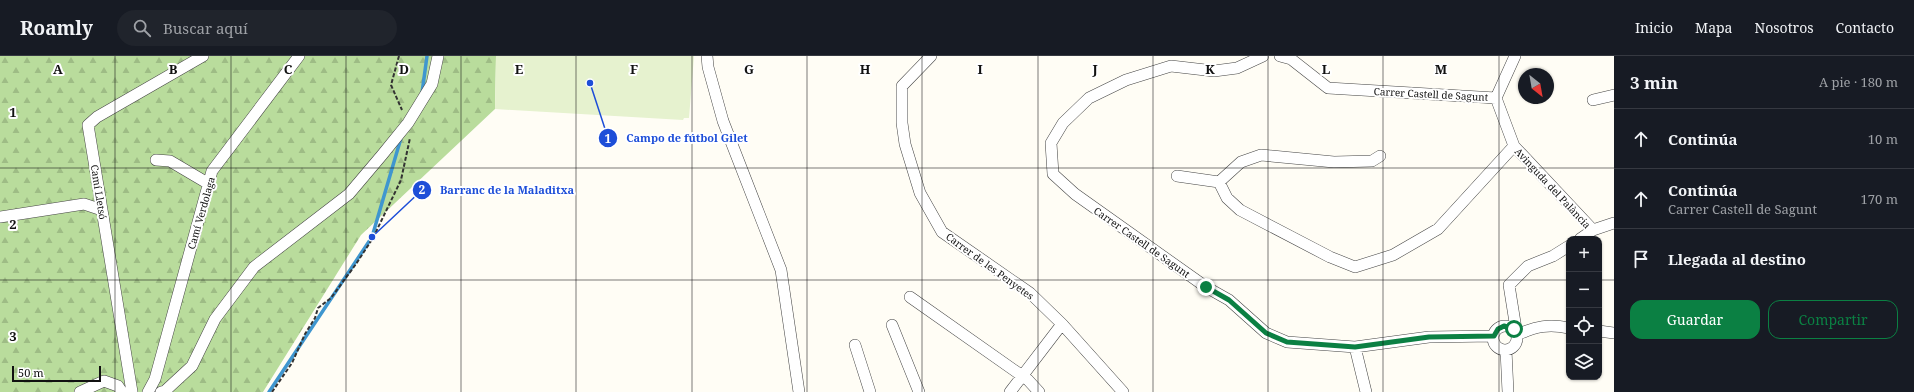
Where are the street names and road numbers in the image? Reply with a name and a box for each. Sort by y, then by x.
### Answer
street label: Carrer Castell de Sagunt [1373,84,1489,104]
street label: Avinguda del Palància [1512,145,1594,232]
street label: Camí Lletsó [88,163,110,221]
street label: Camí Verdolaga [184,175,218,251]
street label: Carrer Castell de Sagunt [1091,203,1193,281]
street label: Carrer de les Penyetes [943,229,1037,303]

